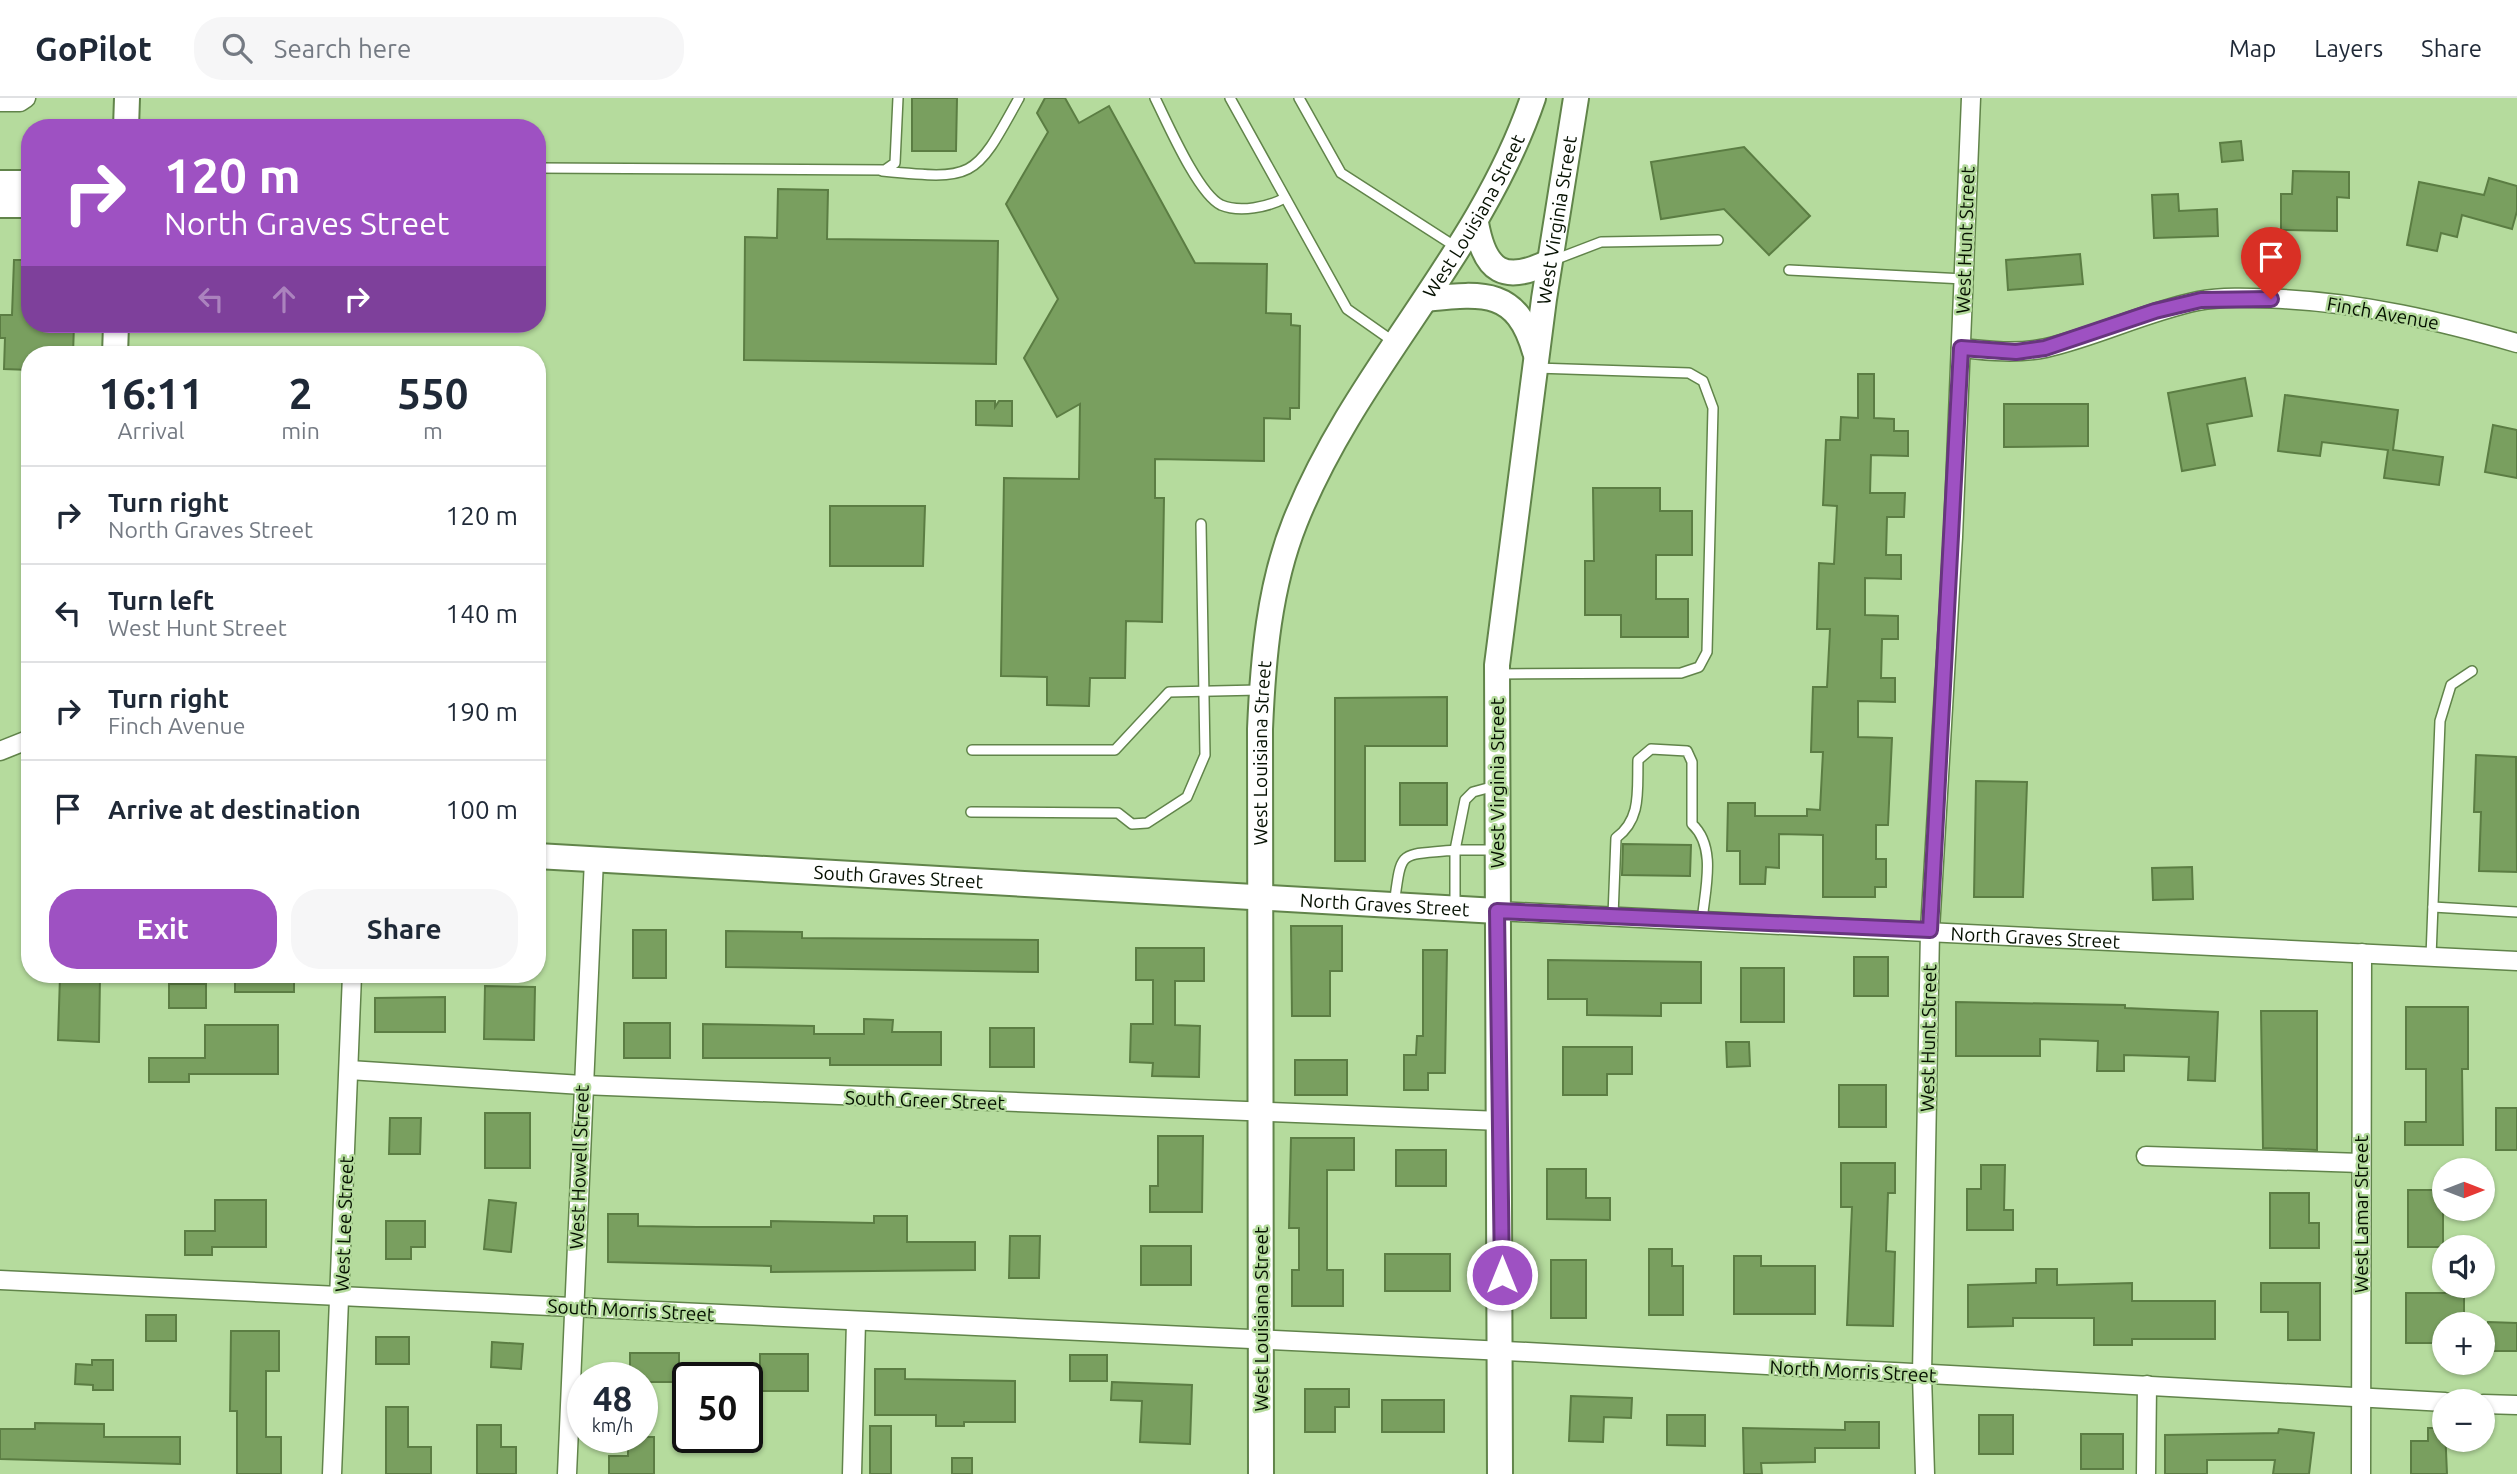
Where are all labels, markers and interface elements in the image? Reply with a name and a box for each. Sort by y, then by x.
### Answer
search box [194,17,684,80]
icon: search [218,29,256,67]
text: GoPilot [35,30,152,67]
text: Search here [274,34,411,63]
text: Map [2229,35,2276,62]
text: Layers [2314,35,2383,62]
text: Share [2421,35,2482,62]
street label: West Louisiana Street [1418,131,1529,302]
street label: West Virginia Street [1532,133,1581,306]
icon: right [49,147,140,238]
text: 120 m [164,147,301,202]
street label: West Hunt Street [1951,165,1979,314]
text: North Graves Street [164,205,449,241]
pin [2241,227,2301,299]
icon: arrive [2252,238,2290,276]
icon: left [192,280,230,318]
icon: ahead [265,280,303,318]
icon: right [338,280,376,318]
street label: Finch Avenue [2325,292,2441,334]
text: 16:11 [99,370,204,417]
text: 2 [289,370,312,417]
text: 550 [397,370,468,417]
text: Arrival [118,418,185,443]
text: min [281,418,320,443]
text: m [423,418,443,443]
text: Turn right [108,488,229,517]
icon: right [49,496,87,534]
text: 120 m [446,501,518,530]
text: North Graves Street [108,517,313,542]
text: Turn left [108,586,214,615]
icon: left [49,594,87,632]
text: 140 m [446,599,518,628]
text: West Hunt Street [108,615,287,640]
street label: West Louisiana Street [1249,659,1275,845]
text: Turn right [108,684,229,713]
icon: right [49,692,87,730]
text: 190 m [446,697,518,726]
street label: West Virginia Street [1486,697,1508,868]
text: Finch Avenue [108,713,245,738]
icon: arrive [49,790,87,828]
text: Arrive at destination [108,795,361,824]
text: 100 m [446,795,518,824]
street label: South Graves Street [813,861,984,893]
button: Exit [49,889,277,969]
button: Share [291,889,518,969]
street label: North Graves Street [1299,889,1470,920]
street label: North Graves Street [1950,922,2121,953]
street label: West Hunt Street [1916,963,1940,1112]
street label: West Howell Street [565,1084,593,1250]
street label: South Greer Street [845,1086,1006,1114]
street label: West Lamar Street [2350,1134,2372,1293]
street label: West Lee Street [331,1155,357,1292]
north arrow [2432,1158,2496,1222]
map controls [2432,1158,2495,1452]
street label: West Louisiana Street [1250,1226,1272,1411]
button: sound [2432,1235,2495,1298]
position arrow [1465,1238,1539,1312]
street label: South Morris Street [547,1295,715,1325]
button: + [2432,1312,2495,1375]
street label: North Morris Street [1769,1356,1937,1386]
speed limit sign: 50 [672,1362,763,1453]
text: 48 [593,1378,632,1418]
button: − [2432,1389,2495,1452]
text: km/h [592,1415,633,1435]

